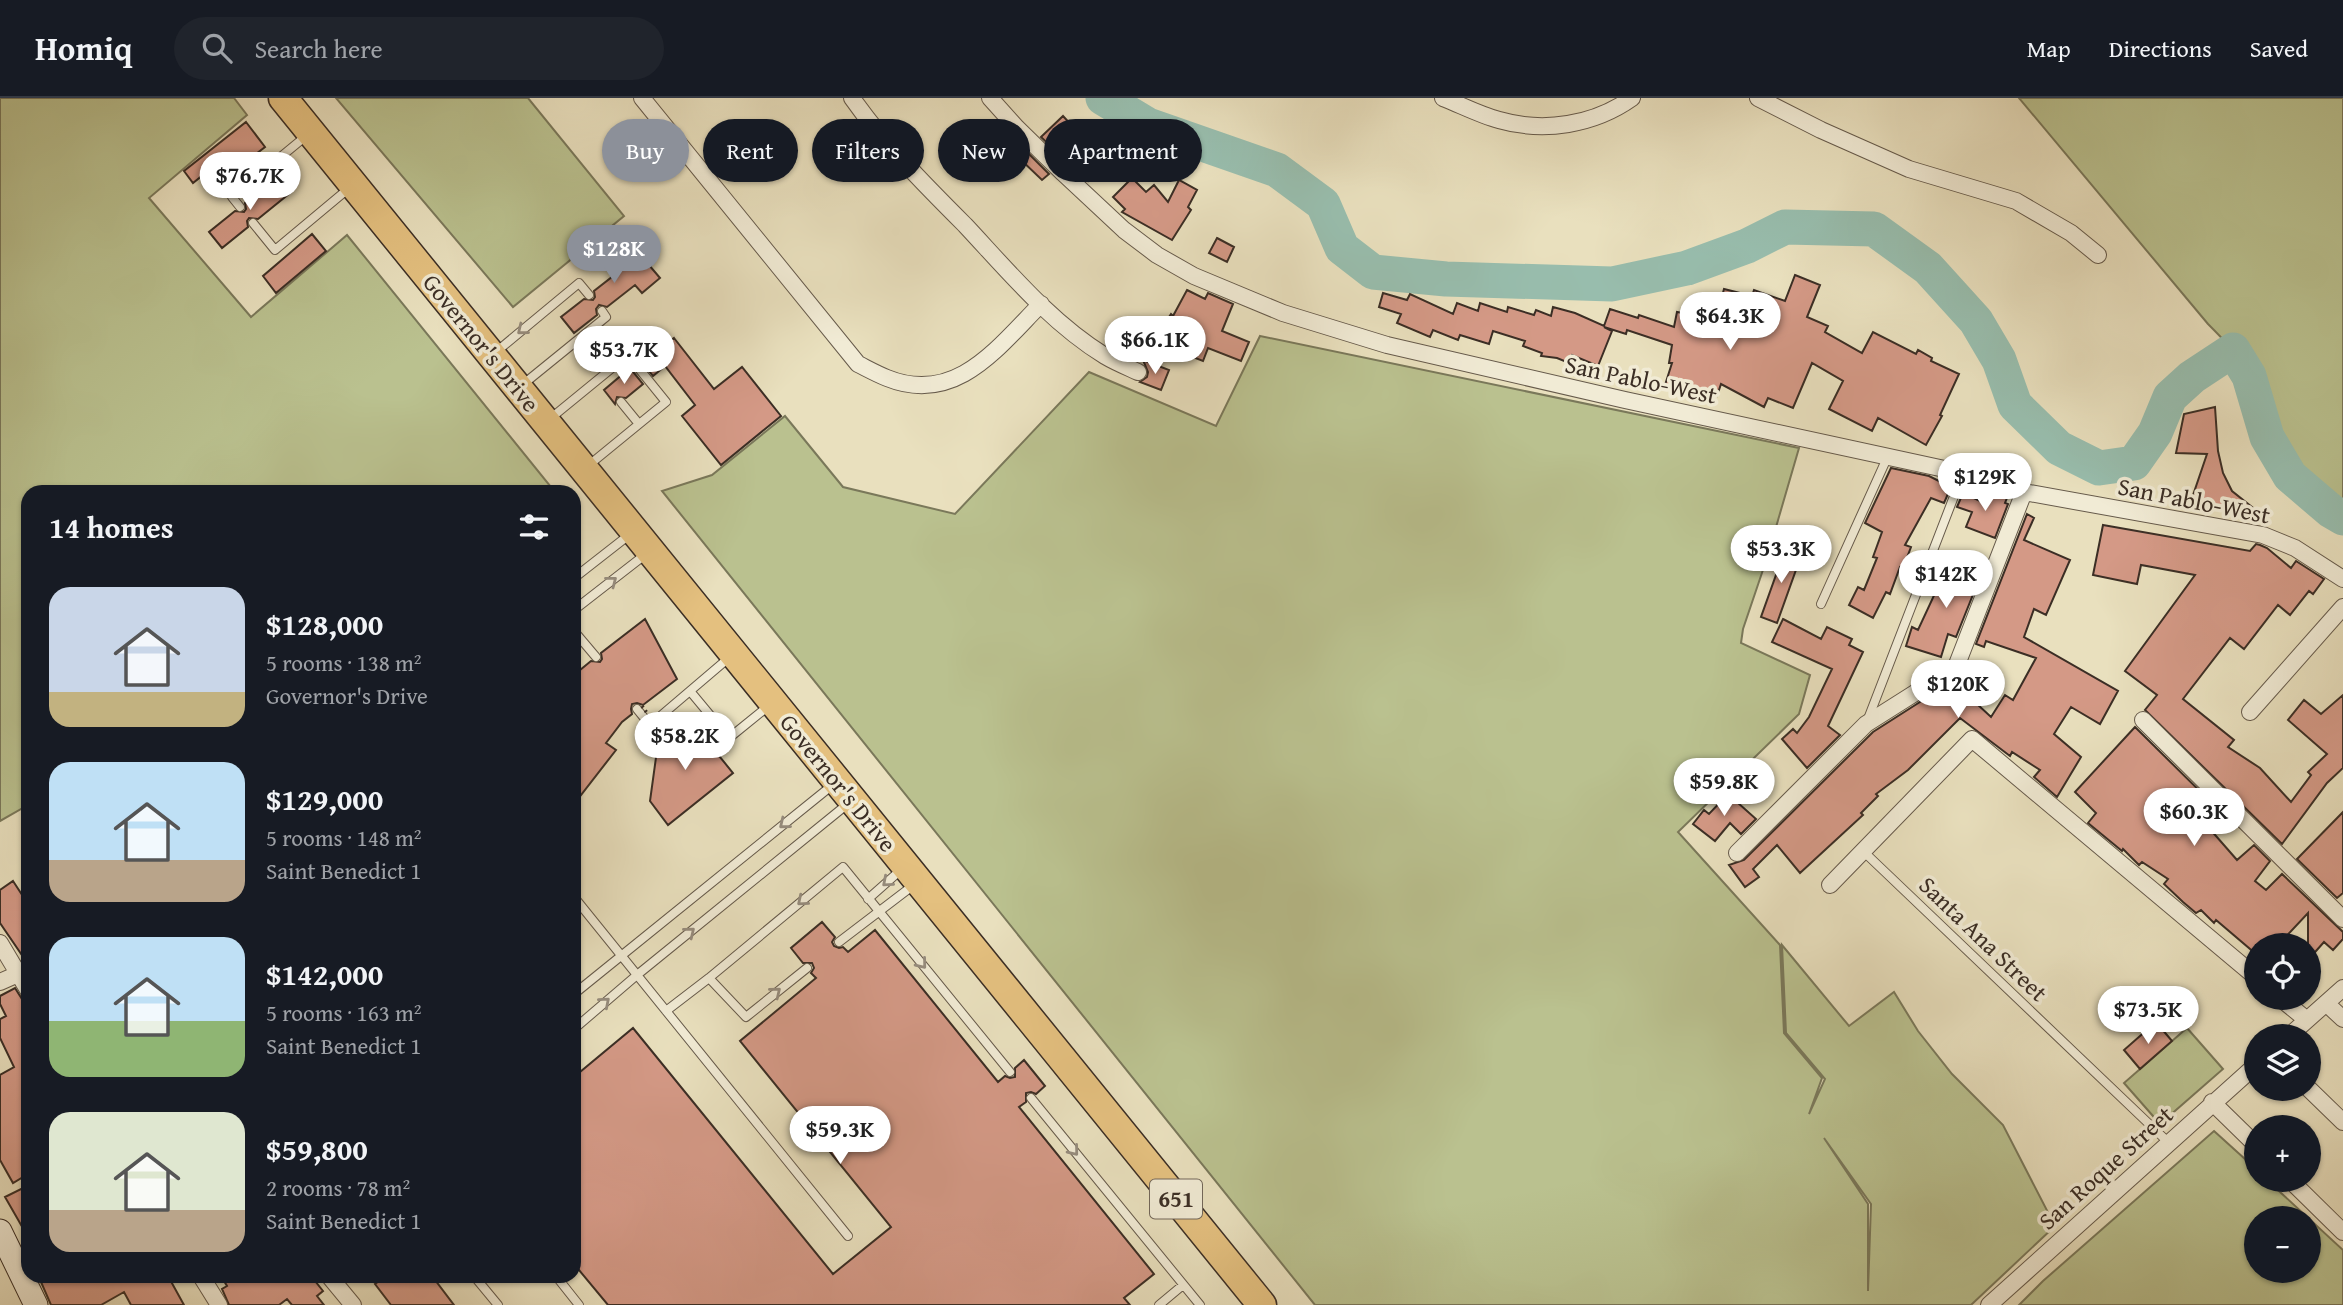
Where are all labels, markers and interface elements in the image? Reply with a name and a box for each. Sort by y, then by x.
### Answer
search box [174,17,664,80]
text: Homiq [35,24,132,72]
icon: search [198,29,236,67]
text: Search here [254,29,383,68]
text: Map [2027,31,2071,66]
text: Directions [2109,31,2212,66]
text: Saved [2250,31,2308,66]
chip: Buy [602,119,689,182]
chip: Rent [703,119,798,182]
chip: Filters [812,119,924,182]
chip: New [938,119,1030,182]
chip: Apartment [1044,119,1202,182]
pin: $76.7K [193,152,307,212]
text: $76.7K [216,158,284,191]
pin: $128K [565,226,663,285]
text: $128K [583,231,645,264]
street label: Governor's Drive [415,266,548,419]
pin: $64.3K [1673,292,1787,352]
text: $64.3K [1696,298,1764,331]
pin: $66.1K [1098,316,1212,376]
one-way arrow [518,322,531,334]
text: $66.1K [1121,322,1189,355]
pin: $53.7K [567,327,681,386]
text: $53.7K [590,332,658,365]
street label: San Pablo-West [1562,346,1721,413]
pin: $129K [1936,454,2034,513]
text: $129K [1954,459,2016,492]
street label: San Pablo-West [2115,469,2274,533]
text: 14 homes [49,505,174,549]
icon: filters [515,508,553,546]
pin: $53.3K [1724,526,1838,585]
text: $53.3K [1747,531,1815,564]
pin: $142K [1897,550,1995,610]
text: $142K [1915,556,1977,589]
one-way arrow [604,576,617,589]
text: $128,000 [266,602,383,646]
icon: home [105,615,189,699]
text: 5 rooms · 138 m² [266,646,421,679]
pin: $120K [1909,660,2007,720]
text: $120K [1927,666,1989,699]
text: Governor's Drive [266,679,428,712]
street label: Governor's Drive [772,706,905,859]
pin: $58.2K [628,712,742,772]
text: $58.2K [651,718,719,751]
pin: $59.8K [1667,758,1781,818]
text: $59.8K [1690,764,1758,797]
text: $129,000 [266,777,383,821]
pin: $60.3K [2137,788,2251,848]
icon: home [105,790,189,874]
text: $60.3K [2160,794,2228,827]
one-way arrow [779,816,792,828]
text: 5 rooms · 148 m² [266,821,421,854]
text: Saint Benedict 1 [266,854,421,887]
street label: Santa Ana Street [1911,868,2056,1010]
one-way arrow [882,874,895,886]
one-way arrow [798,892,810,905]
one-way arrow [682,927,694,940]
map controls [2244,933,2321,1283]
button: locate [2244,933,2321,1010]
text: $142,000 [266,952,383,996]
one-way arrow [914,956,926,969]
icon: home [105,965,189,1049]
pin: $73.5K [2091,986,2205,1046]
one-way arrow [769,988,781,1001]
text: $73.5K [2114,992,2182,1025]
text: 5 rooms · 163 m² [266,996,421,1029]
one-way arrow [597,998,610,1010]
button: layers [2244,1024,2321,1101]
text: Saint Benedict 1 [266,1029,421,1062]
street label: San Roque Street [2031,1097,2181,1238]
pin: $59.3K [783,1107,897,1166]
text: $59.3K [806,1112,874,1145]
button: + [2244,1115,2321,1192]
text: $59,800 [266,1127,368,1171]
icon: home [105,1140,189,1224]
one-way arrow [1066,1142,1078,1155]
text: 2 rooms · 78 m² [266,1171,410,1204]
road number: 651 [1150,1180,1202,1218]
text: Saint Benedict 1 [266,1204,421,1237]
button: − [2244,1206,2321,1283]

